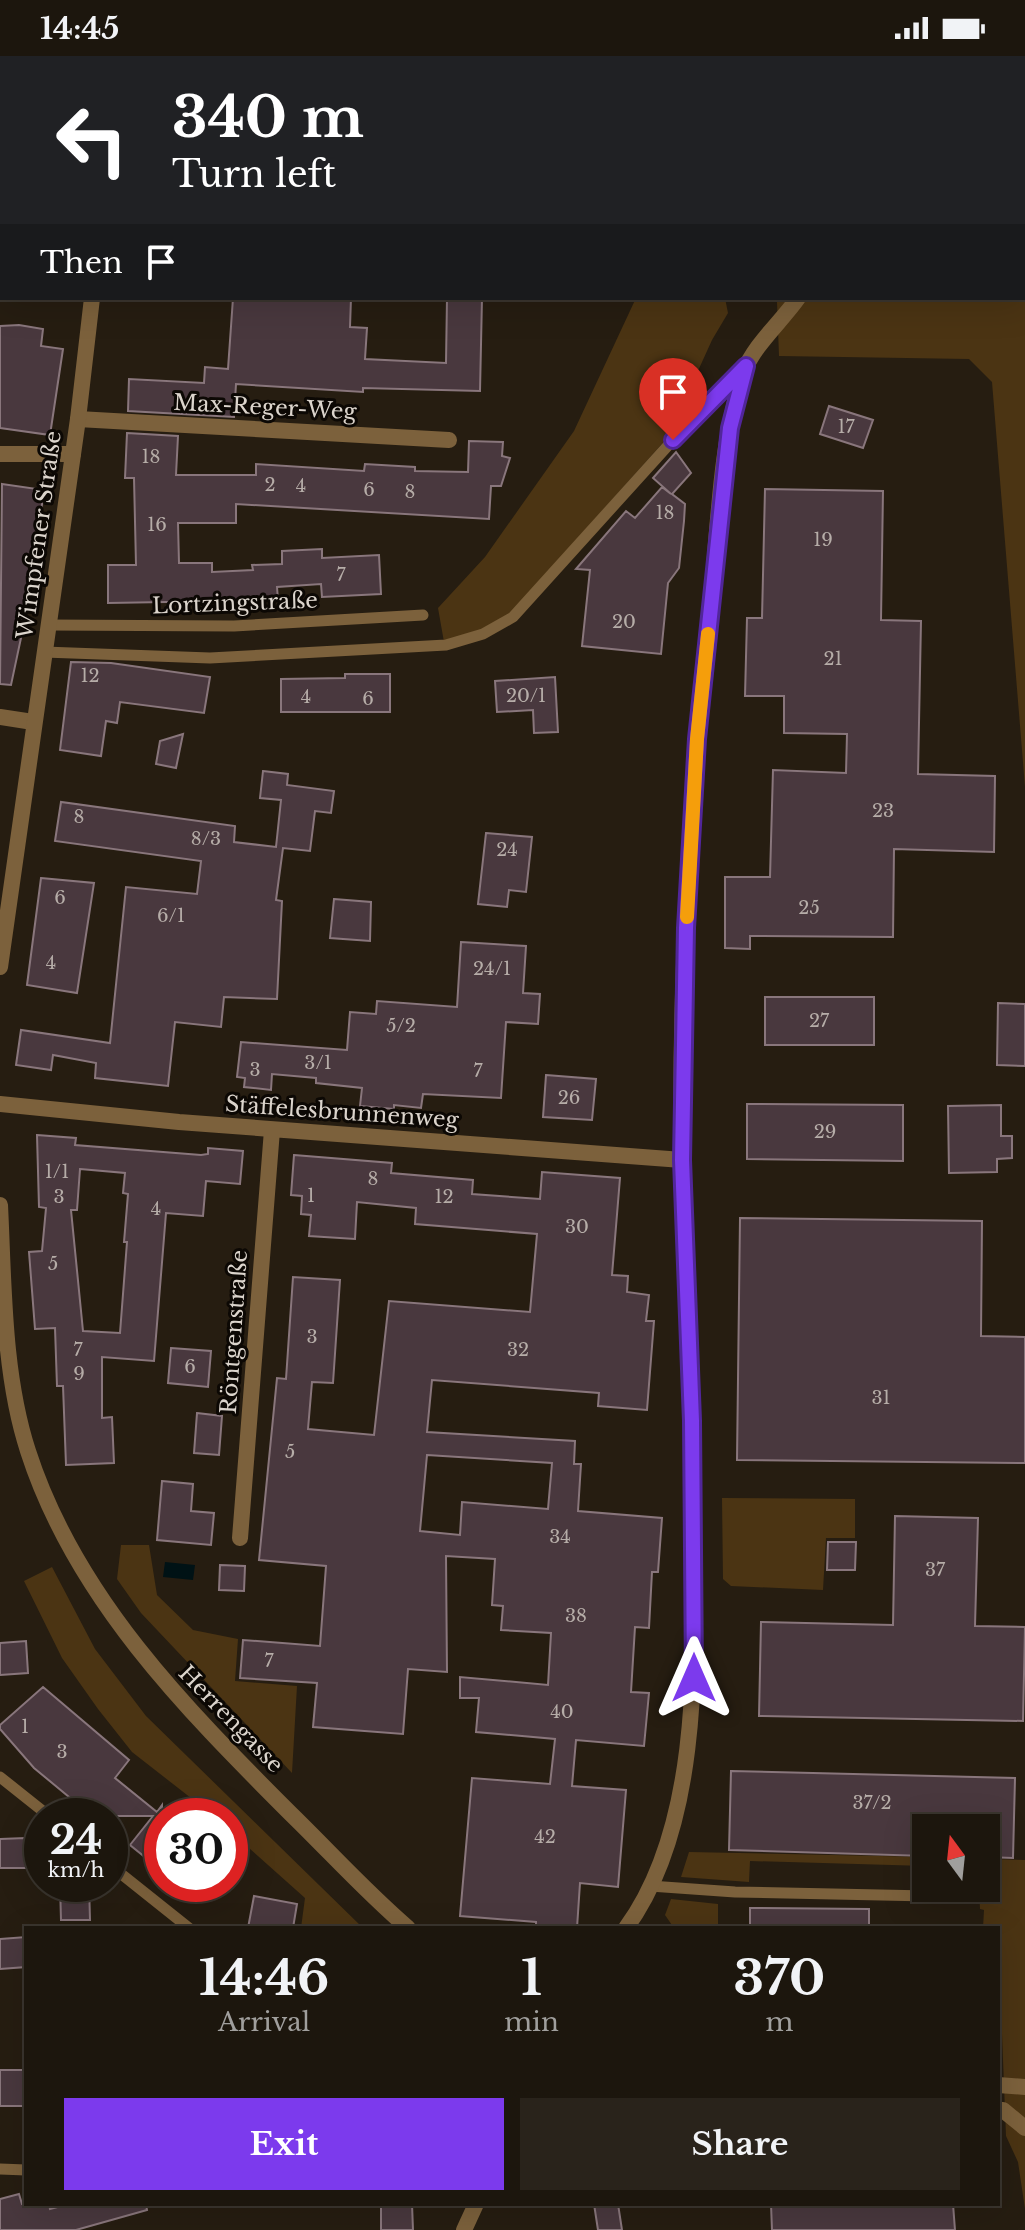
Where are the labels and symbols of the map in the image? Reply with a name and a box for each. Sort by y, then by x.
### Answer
pin [639,358,707,440]
street label: Max-Reger-Weg [173,389,358,425]
house number: 17 [837,416,855,438]
street label: Wimpfener Straße [11,429,67,642]
house number: 18 [142,446,160,468]
house number: 2 [264,474,276,496]
house number: 4 [296,475,306,497]
house number: 6 [363,479,375,501]
house number: 8 [405,481,415,503]
house number: 18 [656,502,674,524]
house number: 16 [147,514,167,536]
house number: 19 [813,529,833,551]
house number: 7 [336,564,346,586]
street label: Lortzingstraße [152,587,318,619]
house number: 20 [612,611,636,633]
house number: 21 [823,648,843,670]
house number: 12 [80,665,100,687]
house number: 20/1 [506,685,546,707]
house number: 4 [301,686,311,708]
house number: 6 [362,688,374,710]
house number: 23 [872,800,894,822]
house number: 8 [74,806,84,828]
house number: 8/3 [191,828,221,850]
house number: 24 [496,839,518,861]
house number: 6 [54,887,66,909]
house number: 25 [798,897,820,919]
house number: 6/1 [157,905,185,927]
house number: 4 [46,952,56,974]
house number: 24/1 [473,958,511,980]
house number: 27 [809,1010,830,1032]
house number: 5/2 [386,1015,416,1037]
house number: 3/1 [304,1052,332,1074]
house number: 3 [249,1059,261,1081]
house number: 7 [473,1060,483,1082]
house number: 26 [558,1087,580,1109]
street label: Stäffelesbrunnenweg [224,1090,461,1134]
house number: 29 [814,1121,836,1143]
house number: 1/1 [45,1161,69,1183]
house number: 8 [368,1168,378,1190]
house number: 1 [307,1185,315,1207]
house number: 3 [53,1186,65,1208]
house number: 12 [434,1186,454,1208]
house number: 4 [151,1198,161,1220]
house number: 30 [565,1216,589,1238]
street label: Röntgenstraße [215,1249,253,1415]
house number: 5 [48,1253,58,1275]
house number: 3 [306,1326,318,1348]
house number: 7 [73,1339,83,1361]
house number: 32 [507,1339,529,1361]
house number: 6 [184,1356,196,1378]
house number: 9 [73,1363,85,1385]
house number: 31 [871,1387,891,1409]
house number: 5 [285,1441,295,1463]
house number: 34 [549,1526,571,1548]
house number: 37 [925,1559,946,1581]
house number: 38 [565,1605,587,1627]
position arrow [652,1636,736,1720]
house number: 7 [264,1650,274,1672]
street label: Herrengasse [173,1660,289,1778]
house number: 40 [550,1701,574,1723]
house number: 1 [21,1716,29,1738]
house number: 3 [56,1741,68,1763]
house number: 37/2 [852,1792,892,1814]
speed limit sign: 30 [144,1798,248,1902]
north arrow [912,1814,1000,1902]
house number: 42 [534,1826,556,1848]

